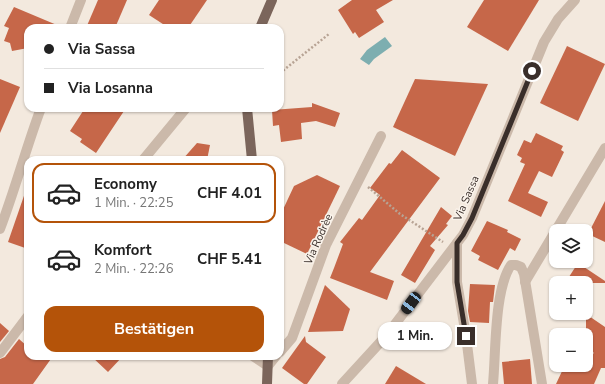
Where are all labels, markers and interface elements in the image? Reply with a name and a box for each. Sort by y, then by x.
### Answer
text: Via Sassa [68,39,135,59]
route start [523,62,541,80]
text: Via Losanna [68,78,153,98]
street label: Via Sassa [450,173,483,224]
text: Economy [94,174,157,194]
icon: car [46,175,82,211]
text: CHF 4.01 [197,183,262,203]
text: 1 Min. · 22:25 [94,194,173,212]
street label: Via Rodrèe [300,211,336,268]
map controls [549,224,593,372]
button: layers [549,224,593,268]
text: Komfort [94,240,152,260]
icon: car [46,241,82,277]
text: CHF 5.41 [197,249,262,269]
text: 2 Min. · 22:26 [94,260,173,278]
button: + [549,276,593,320]
car [399,290,423,316]
button: Bestätigen [44,306,264,352]
callout: 1 Min. [378,322,452,350]
text: 1 Min. [397,327,433,345]
route end [457,327,475,345]
button: − [549,328,593,372]

